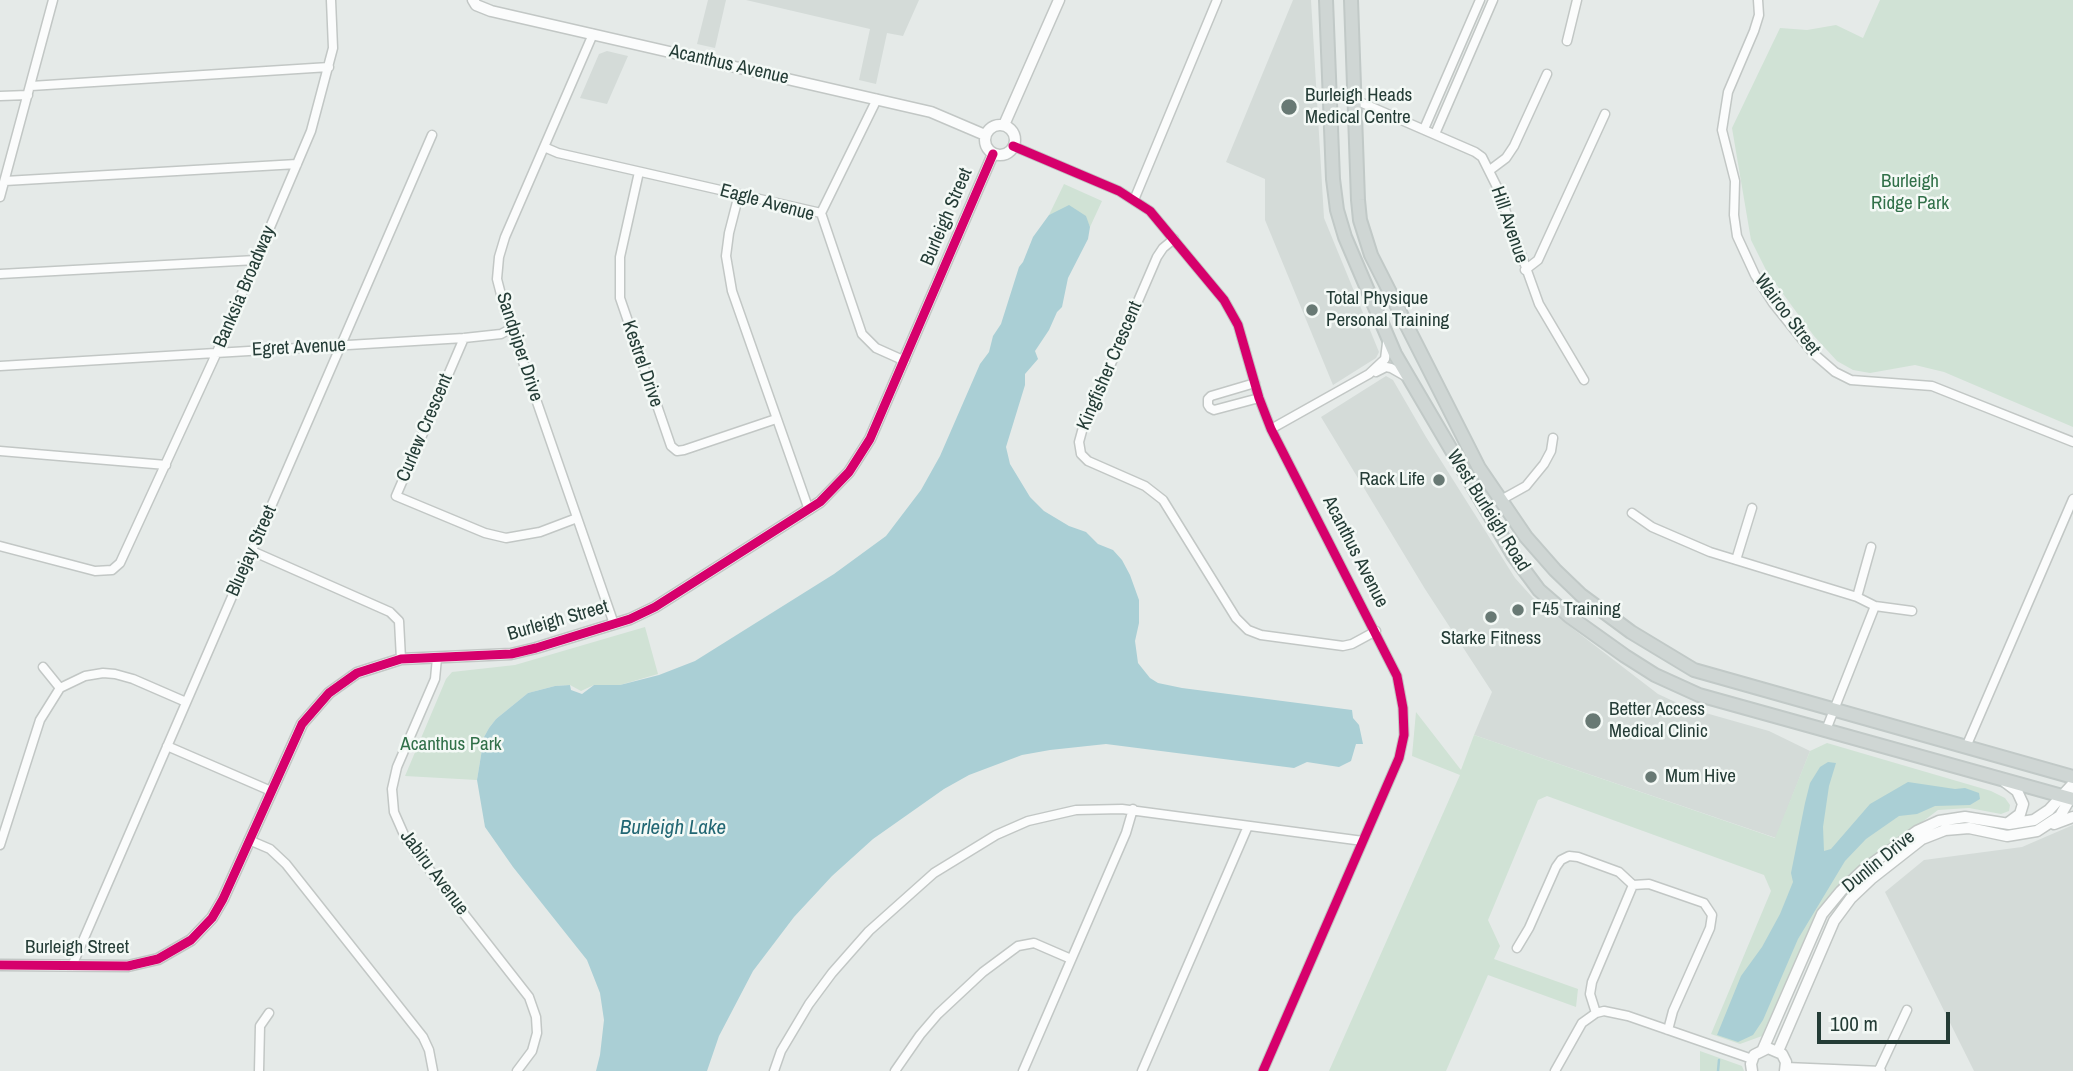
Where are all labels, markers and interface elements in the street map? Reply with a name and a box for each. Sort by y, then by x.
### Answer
street label: Acanthus Avenue [667,40,791,90]
place label: Burleigh Heads Medical Centre [1305,85,1412,129]
marker: Burleigh Heads Medical Centre [1279,97,1299,117]
street label: Burleigh Street [916,165,978,269]
park label: Burleigh Ridge Park [1871,171,1949,215]
street label: Eagle Avenue [717,179,817,227]
street label: Hill Avenue [1485,184,1533,266]
street label: Banksia Broadway [209,223,281,351]
street label: Wairoo Street [1749,270,1825,360]
place label: Total Physique Personal Training [1326,288,1449,332]
street label: Sandpiper Drive [491,290,547,404]
street label: Kingfisher Crescent [1073,298,1147,434]
marker: Total Physique Personal Training [1304,302,1320,318]
street label: Kestrel Drive [617,318,667,410]
street label: Egret Avenue [251,334,347,362]
street label: Curlew Crescent [392,371,458,485]
street label: West Burleigh Road [1441,446,1535,576]
place label: Rack Life [1359,469,1425,491]
marker: Rack Life [1431,472,1447,488]
street label: Acanthus Avenue [1317,493,1393,611]
street label: Bluejay Street [222,502,282,600]
street label: Burleigh Street [505,596,611,646]
place label: F45 Training [1532,599,1621,621]
marker: F45 Training [1510,602,1526,618]
marker: Starke Fitness [1483,609,1499,625]
place label: Starke Fitness [1441,628,1541,650]
place label: Better Access Medical Clinic [1609,699,1708,743]
marker: Better Access Medical Clinic [1583,711,1603,731]
park label: Acanthus Park [400,734,502,756]
place label: Mum Hive [1665,766,1736,788]
marker: Mum Hive [1643,769,1659,785]
water label: Burleigh Lake [620,815,726,841]
street label: Jabiru Avenue [395,826,473,920]
street label: Dunlin Drive [1838,826,1920,898]
street label: Burleigh Street [25,937,129,959]
scale bar [1821,998,1954,1042]
text: 100 m [1830,1009,1878,1038]

